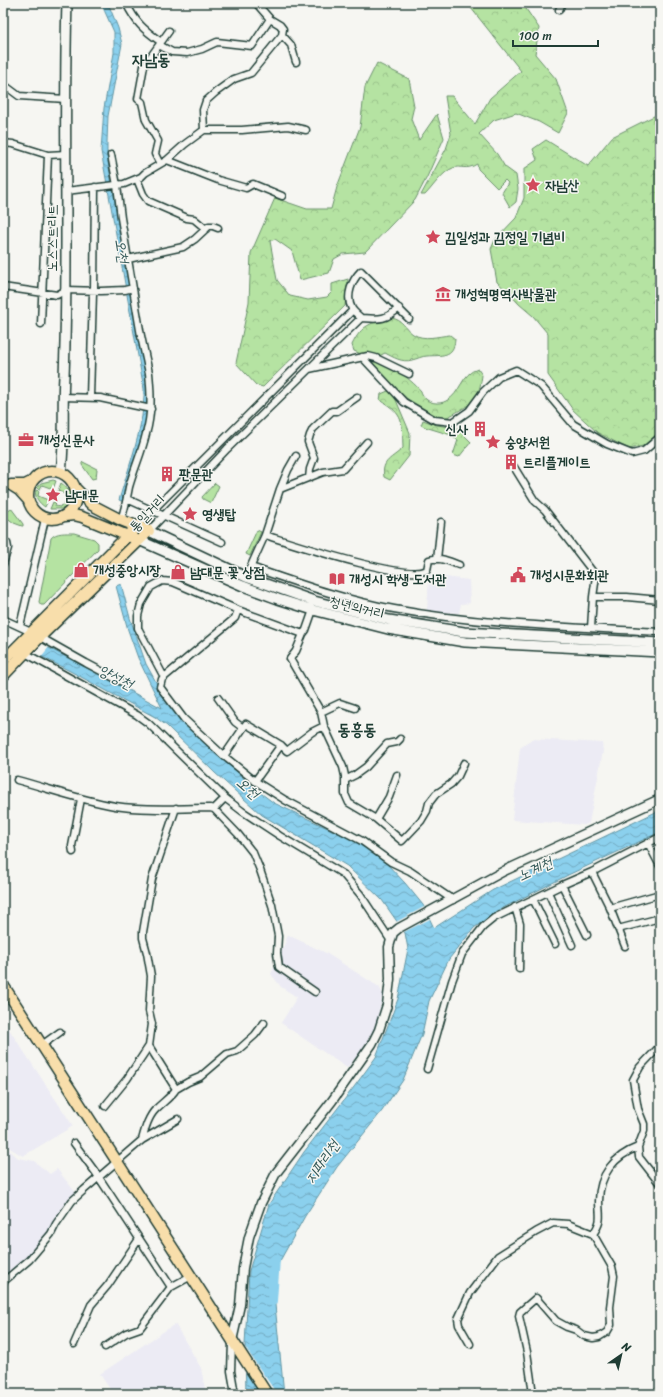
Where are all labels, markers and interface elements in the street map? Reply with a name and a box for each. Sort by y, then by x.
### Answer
scale bar [513,22,598,48]
text: 100 m [519,25,552,47]
district label: 자남동 [132,45,170,74]
place label: 자남산 [545,173,580,198]
place icon: 자남산 [524,176,542,194]
street label: 노스스트리트 [40,204,65,272]
place label: 김일성과 김정일 기념비 [445,225,565,250]
place icon: 김일성과 김정일 기념비 [424,228,442,246]
water label: 오천 [107,237,137,267]
place label: 개성혁명역사박물관 [455,282,557,307]
museum icon: 개성혁명역사박물관 [434,285,452,303]
place label: 신사 [445,417,469,442]
building icon: 신사 [471,420,489,438]
place label: 개성신문사 [38,428,95,453]
place label: 숭양서원 [505,430,550,455]
office icon: 개성신문사 [17,431,35,449]
place icon: 숭양서원 [484,433,502,451]
place label: 트리플게이트 [523,450,591,475]
building icon: 트리플게이트 [502,453,520,471]
place label: 판문관 [179,462,214,487]
building icon: 판문관 [158,465,176,483]
place label: 남대문 [65,483,99,508]
place icon: 남대문 [44,486,62,504]
street label: 통일거리 [123,488,172,538]
place label: 영생탑 [202,502,237,527]
place icon: 영생탑 [181,505,199,523]
place label: 개성중앙시장 [93,558,161,583]
place label: 남대문 꽃 상점 [190,560,266,585]
shop icon: 개성중앙시장 [72,561,90,579]
shop icon: 남대문 꽃 상점 [169,563,187,581]
place label: 개성시문화회관 [530,563,610,588]
public building icon: 개성시문화회관 [509,566,527,584]
place label: 개성시 학생 도서관 [349,567,447,592]
library icon: 개성시 학생 도서관 [328,570,346,588]
street label: 청년의거리 [327,589,387,626]
water label: 양성천 [94,657,140,698]
district label: 동흥동 [338,715,376,744]
water label: 오천 [230,770,267,807]
water label: 노계천 [513,849,559,888]
water label: 지파리천 [298,1133,347,1189]
north arrow [601,1335,641,1375]
text: N [617,1337,635,1357]

